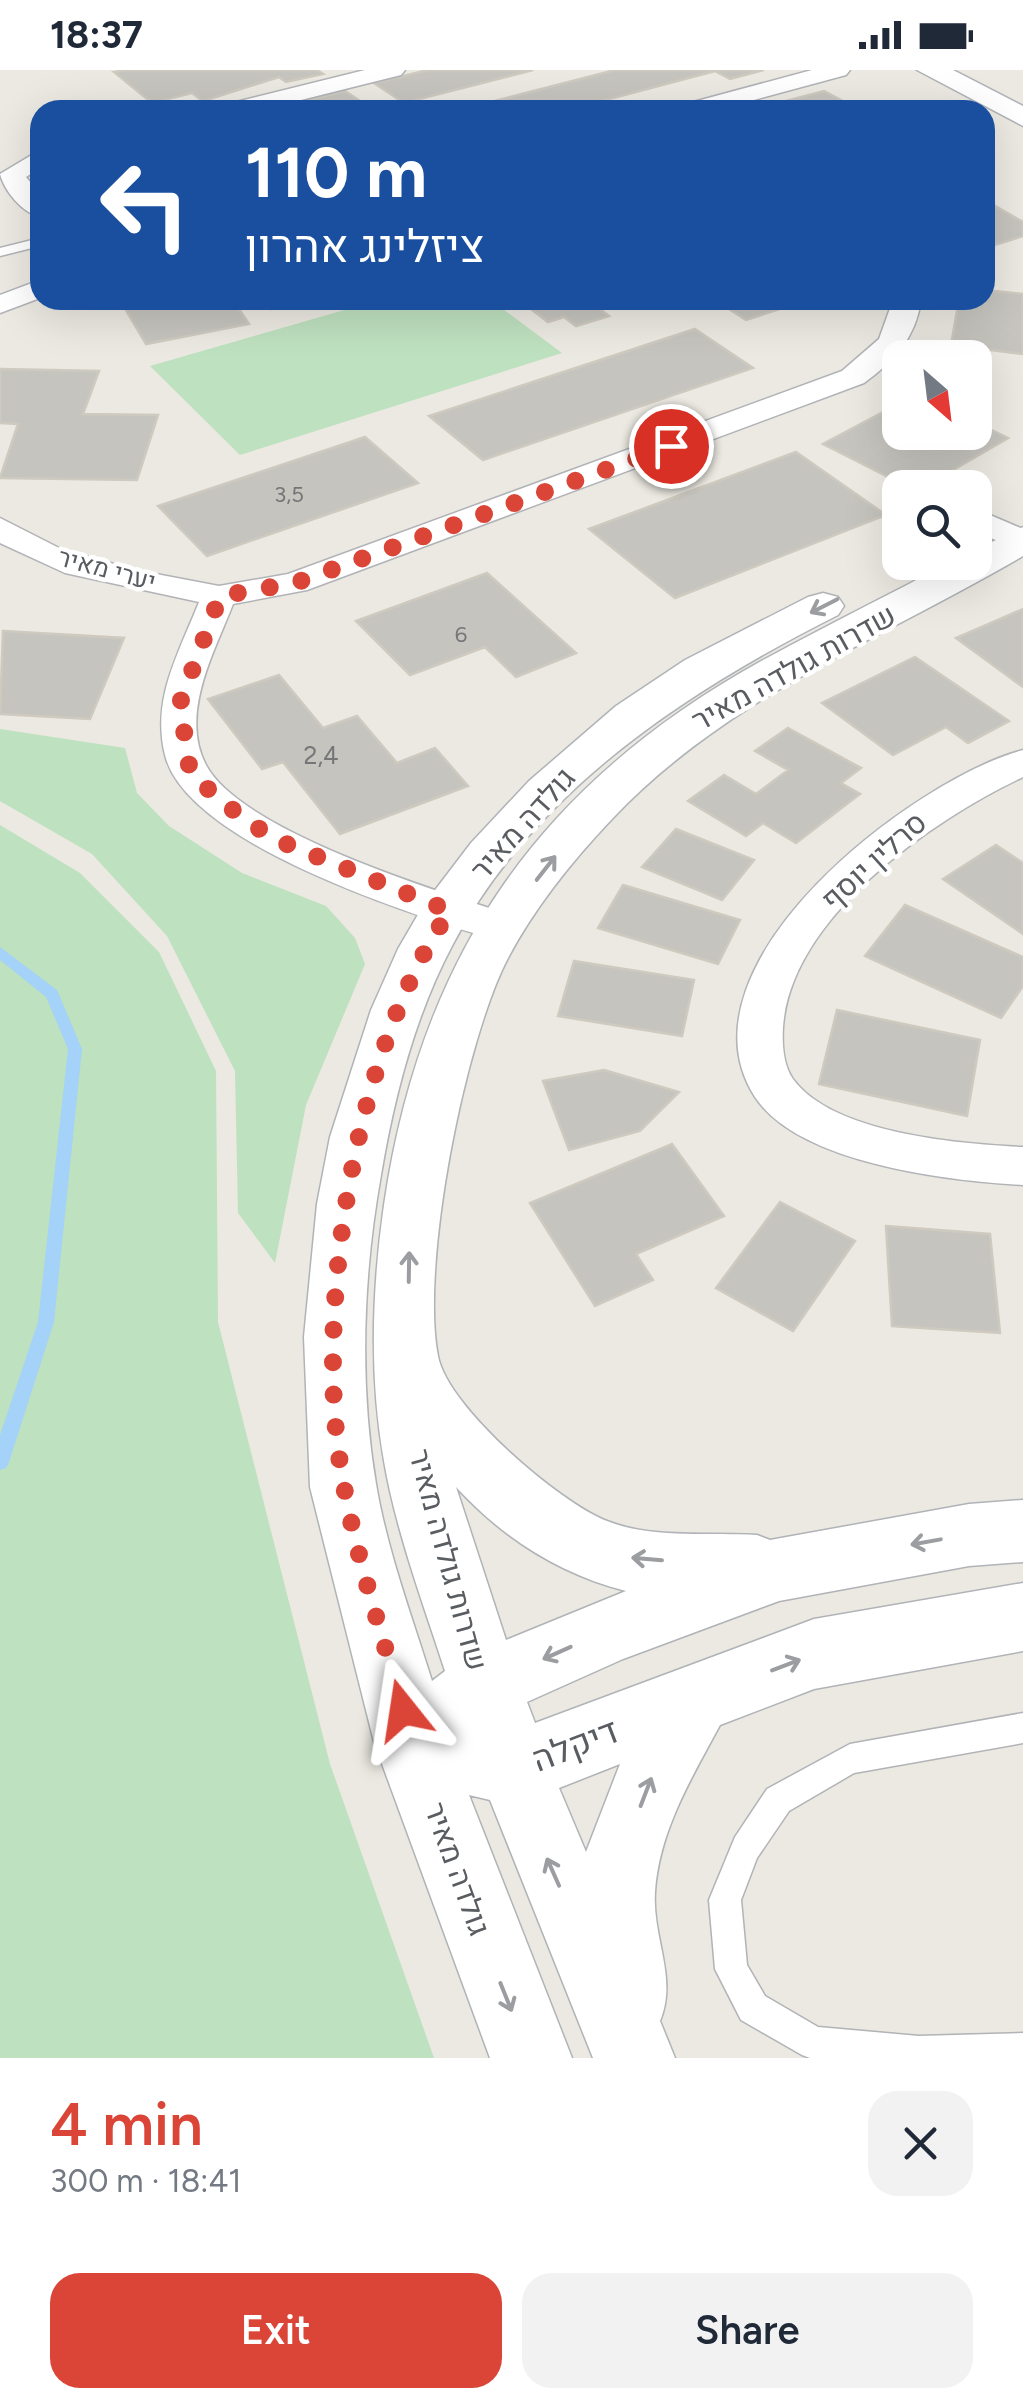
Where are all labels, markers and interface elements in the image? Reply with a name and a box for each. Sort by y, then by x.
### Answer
text: 18:37 [50,12,143,58]
text: 110 m [245,130,427,215]
icon: left [80,140,210,270]
text: ציזלינג אהרון [245,219,484,273]
north arrow [882,340,992,450]
map controls [882,340,992,580]
pin [629,404,714,489]
icon: arrive [644,419,699,474]
button: search [882,470,992,580]
house number: 3,5 [274,481,304,508]
street label: יערי מאיר [55,542,159,596]
street label: שדרות גולדה מאיר [685,596,902,739]
one-way arrow [809,597,839,616]
house number: 6 [455,621,467,648]
house number: 2,4 [303,740,339,770]
street label: גולדה מאיר [463,760,583,888]
street label: סרלין יוסף [813,804,934,918]
one-way arrow [535,855,556,882]
one-way arrow [400,1252,419,1284]
street label: שדרות גולדה מאיר [401,1445,496,1675]
one-way arrow [911,1534,943,1553]
one-way arrow [632,1549,664,1568]
one-way arrow [542,1645,573,1663]
one-way arrow [771,1654,801,1672]
position arrow [351,1658,455,1762]
street label: דיקלה [526,1709,624,1781]
one-way arrow [638,1777,656,1808]
street label: גולדה מאיר [416,1797,499,1940]
one-way arrow [543,1858,561,1888]
one-way arrow [498,1981,516,2012]
text: 4 min [50,2088,203,2160]
button: close [868,2091,973,2196]
text: 300 m · 18:41 [50,2162,242,2200]
button: Exit [50,2273,502,2388]
button: Share [522,2273,973,2388]

